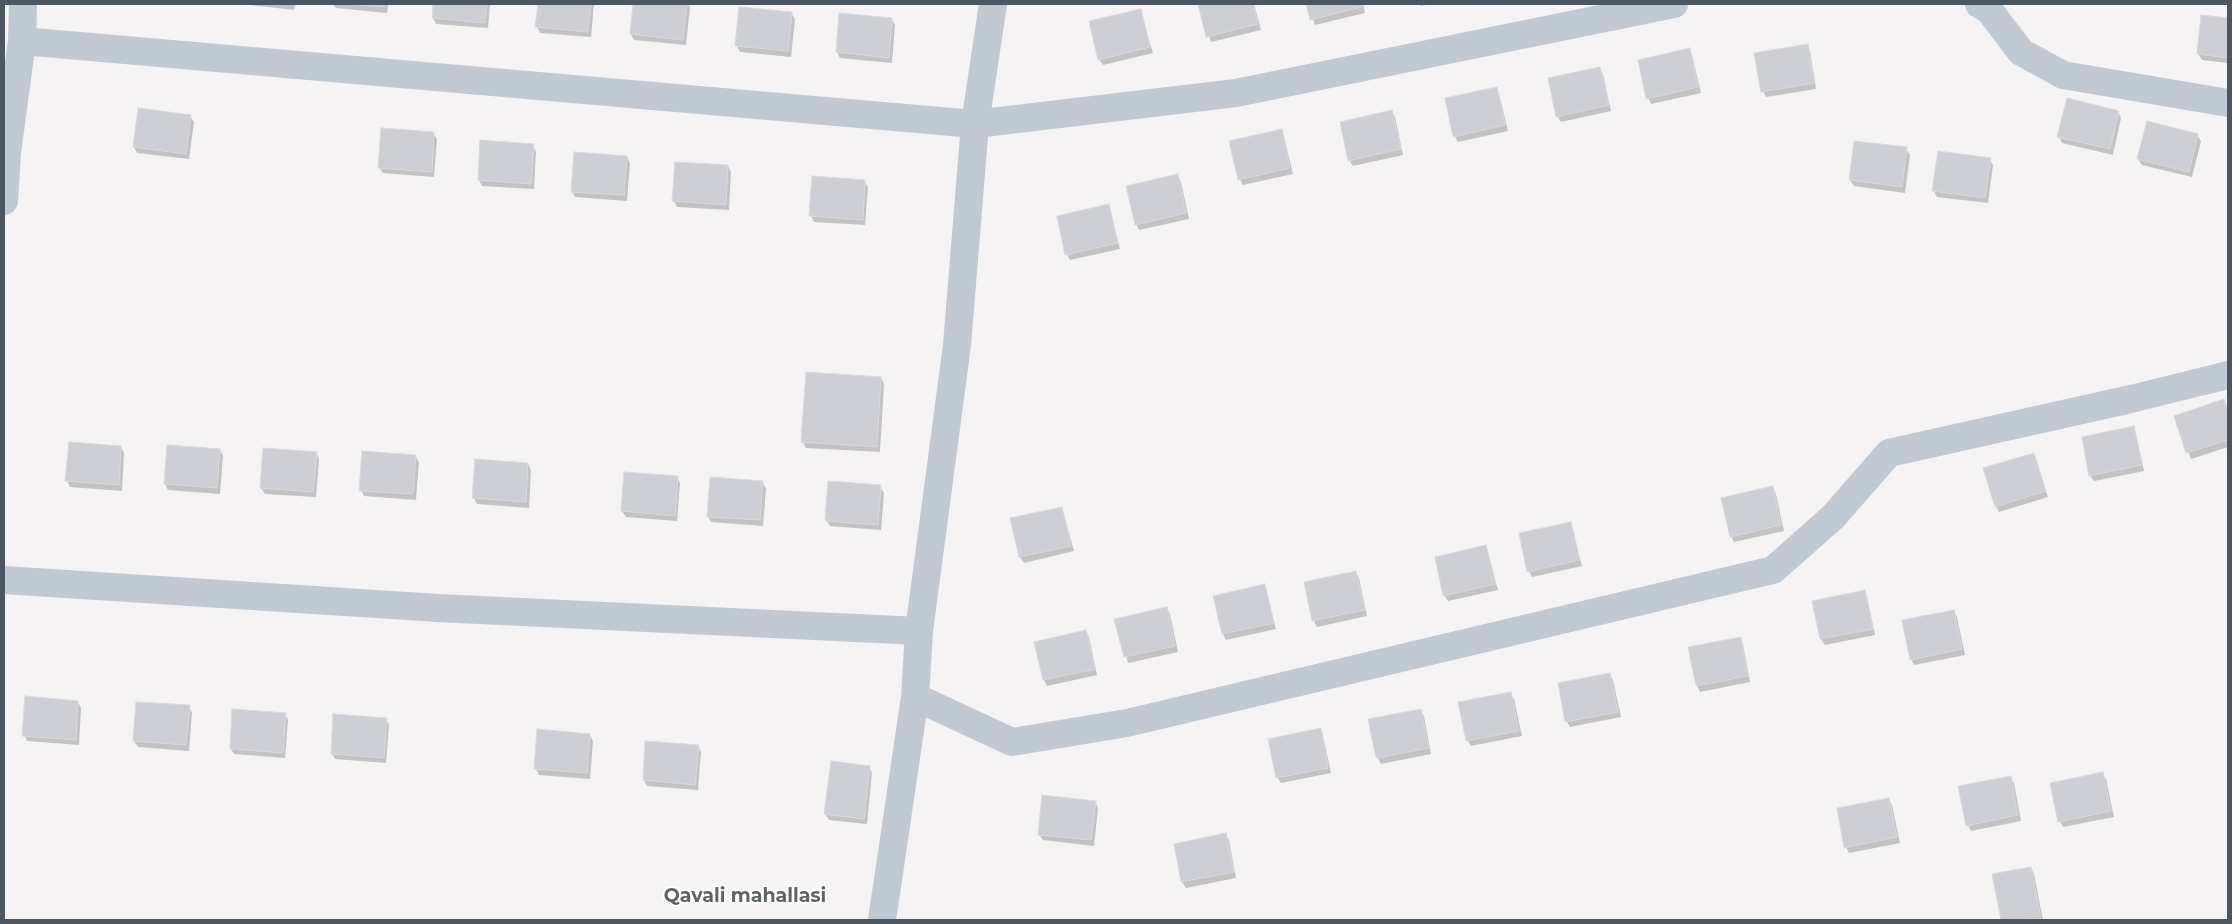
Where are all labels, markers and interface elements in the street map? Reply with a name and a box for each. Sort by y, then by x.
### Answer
district label: Qavali mahallasi [664,885,826,907]

